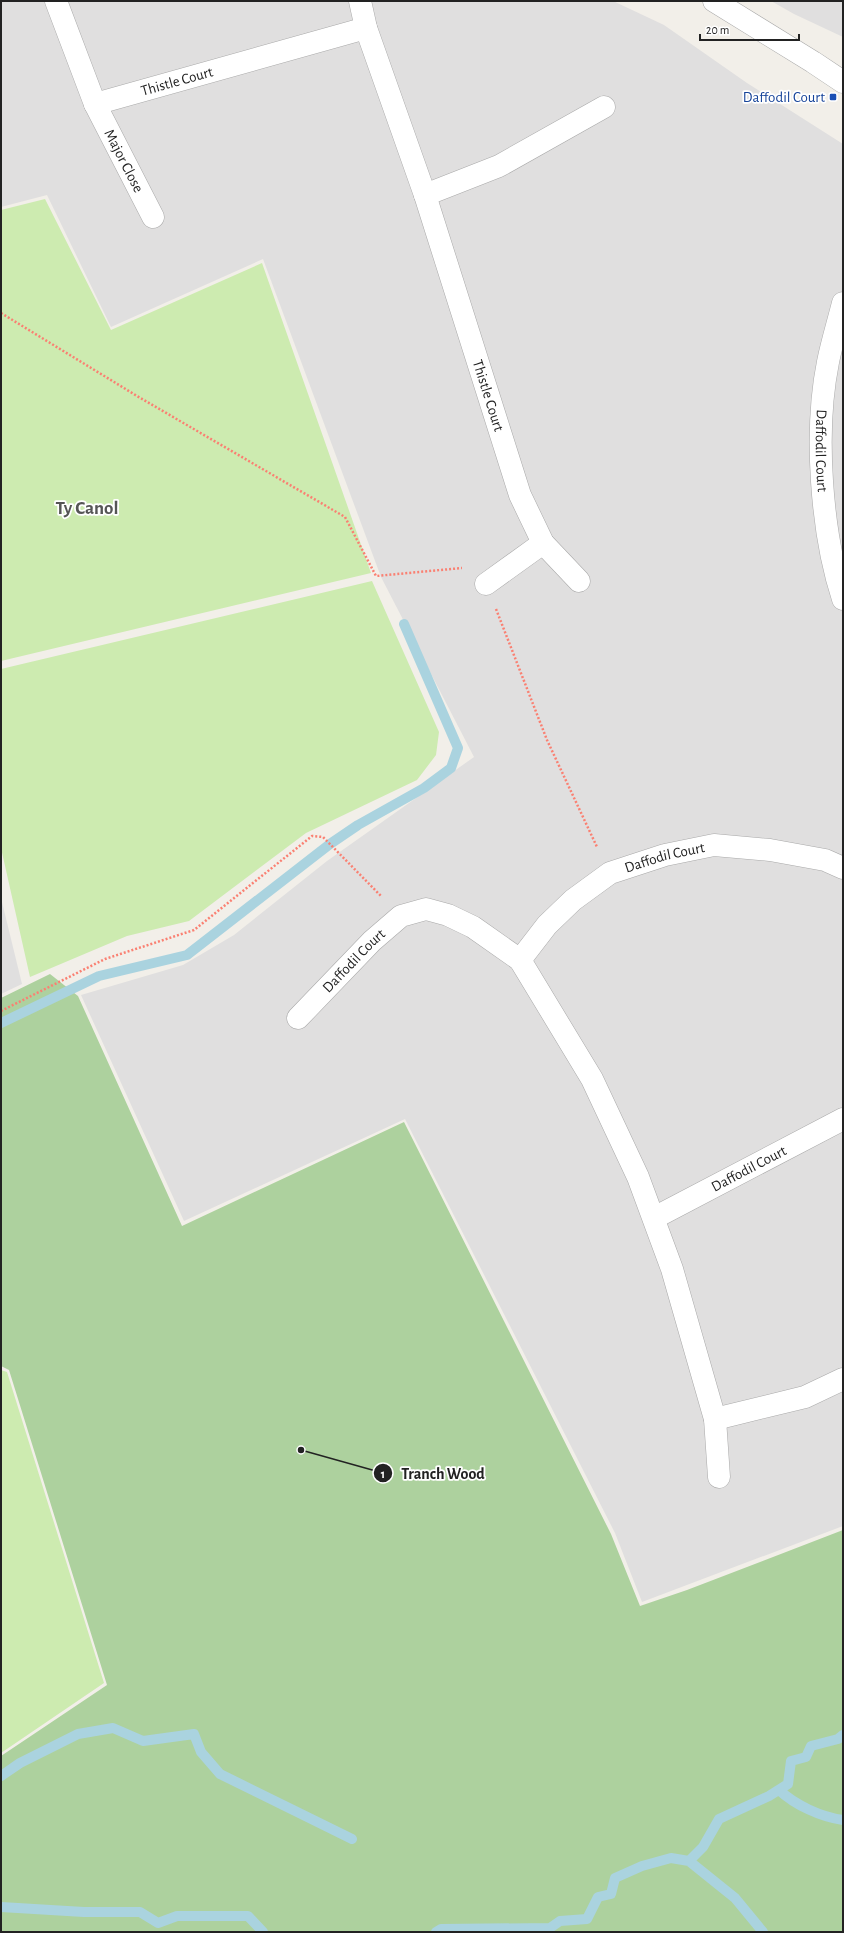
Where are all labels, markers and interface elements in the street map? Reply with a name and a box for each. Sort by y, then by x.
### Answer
scale bar [700,16,799,42]
text: 20 m [706,24,729,36]
street label: Thistle Court [139,64,215,98]
place label: Daffodil Court [743,90,825,105]
marker: Daffodil Court [828,92,838,102]
street label: Major Close [102,127,147,195]
street label: Thistle Court [470,358,507,433]
street label: Daffodil Court [813,409,830,493]
district label: Ty Canol [55,499,119,518]
street label: Daffodil Court [623,840,706,875]
street label: Daffodil Court [319,926,388,995]
street label: Daffodil Court [709,1143,789,1194]
callout: Tranch Wood [373,1459,492,1487]
text: Tranch Wood [401,1466,485,1482]
text: 1 [381,1468,385,1480]

